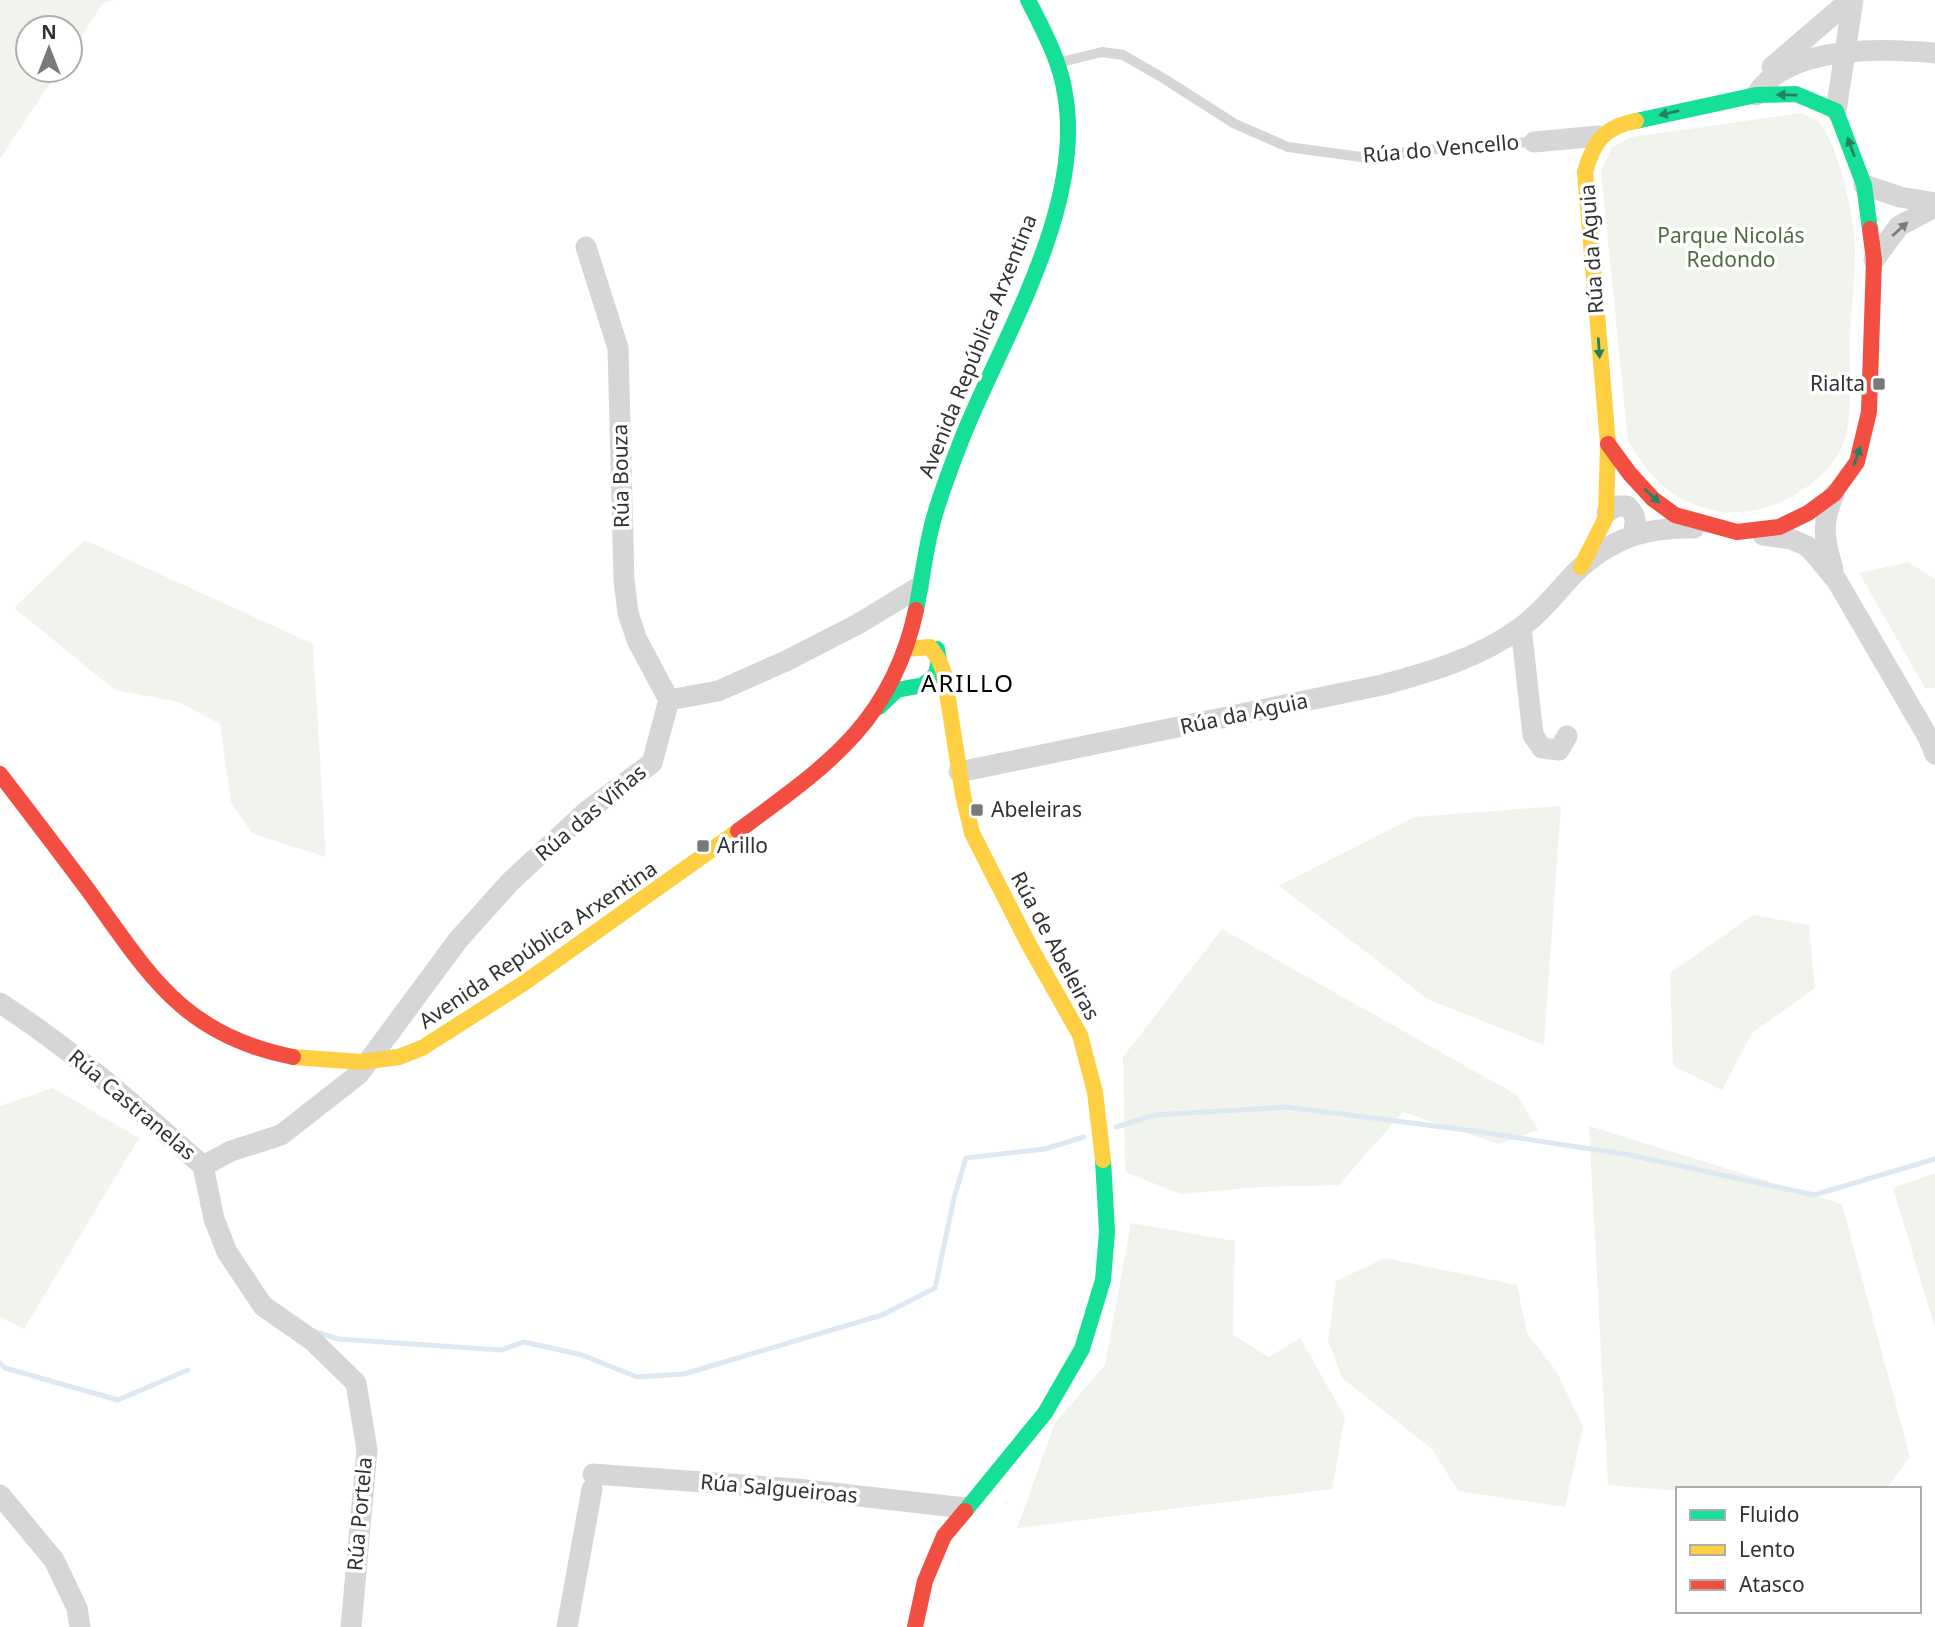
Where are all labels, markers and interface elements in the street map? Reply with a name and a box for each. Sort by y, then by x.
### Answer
north arrow [14,14,84,84]
text: N [41,19,57,45]
one-way arrow [1776,89,1798,101]
one-way arrow [1658,107,1680,118]
street label: Rúa do Vencello [1362,127,1520,169]
one-way arrow [1845,137,1856,158]
street label: Rúa da Aguia [1573,183,1610,315]
street label: Avenida República Arxentina [911,210,1043,481]
park label: Parque Nicolás Redondo [1657,221,1805,273]
one-way arrow [1891,221,1909,237]
one-way arrow [1594,337,1605,359]
place label: Rialta [1810,369,1865,397]
marker: Rialta [1871,376,1887,392]
street label: Rúa Bouza [605,424,635,528]
one-way arrow [1852,445,1863,466]
one-way arrow [1643,487,1660,503]
district label: ARILLO [921,666,1015,699]
street label: Rúa da Aguia [1177,686,1310,740]
street label: Rúa das Viñas [529,758,652,867]
place label: Abeleiras [991,795,1082,823]
marker: Abeleiras [969,802,985,818]
place label: Arillo [717,831,768,859]
marker: Arillo [695,838,711,854]
street label: Avenida República Arxentina [413,854,662,1035]
street label: Rúa de Abeleiras [1005,866,1107,1025]
street label: Rúa Castranelas [63,1043,202,1166]
street label: Rúa Portela [340,1456,378,1572]
street label: Rúa Salgueiroas [699,1467,859,1509]
legend [1676,1487,1921,1613]
text: Fluido [1739,1500,1799,1528]
text: Lento [1739,1535,1795,1563]
text: Atasco [1739,1570,1805,1598]

